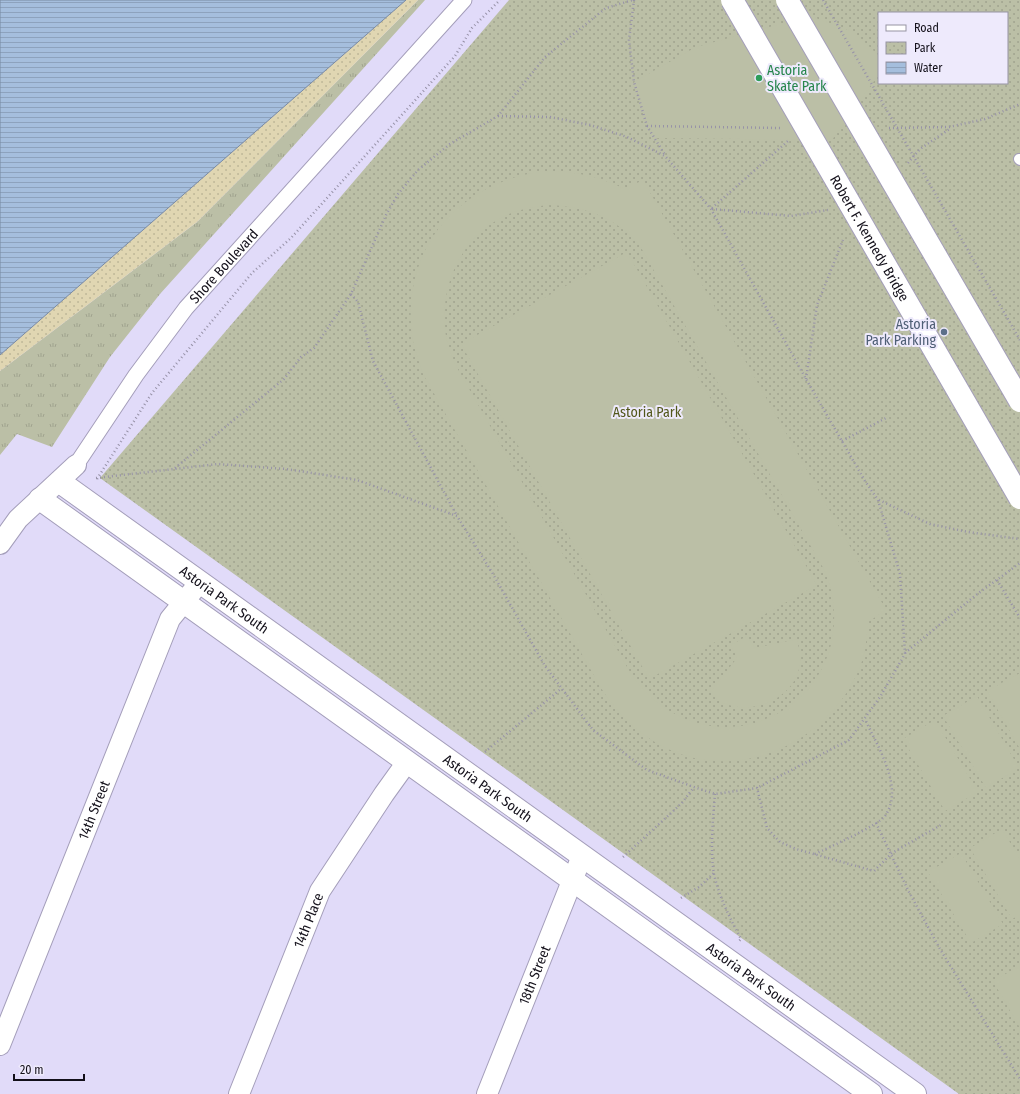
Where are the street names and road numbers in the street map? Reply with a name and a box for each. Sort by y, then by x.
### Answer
street label: Robert F. Kennedy Bridge [826,172,912,305]
street label: Shore Boulevard [186,226,262,307]
street label: Astoria Park South [176,562,272,638]
street label: Astoria Park South [440,751,535,826]
street label: 14th Street [75,778,114,842]
street label: 14th Place [290,890,327,951]
street label: Astoria Park South [703,940,799,1015]
street label: 18th Street [515,943,554,1007]

